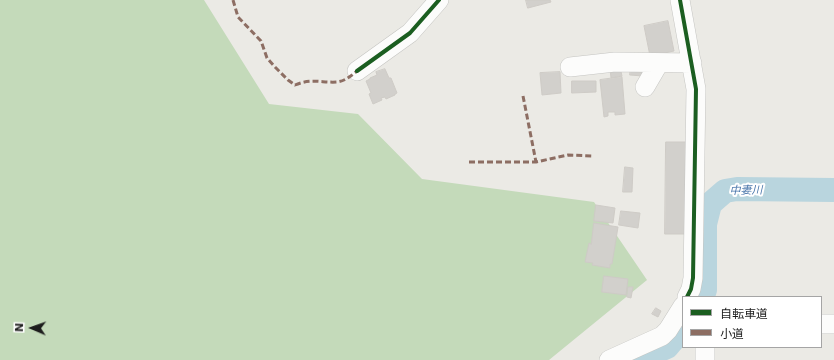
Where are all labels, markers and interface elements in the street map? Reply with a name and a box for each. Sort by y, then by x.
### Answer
water label: 中妻川 [729,184,763,198]
legend [682,296,822,348]
text: 自転車道 [720,307,768,321]
north arrow [12,308,52,348]
text: N [13,323,26,332]
text: 小道 [720,327,744,341]

